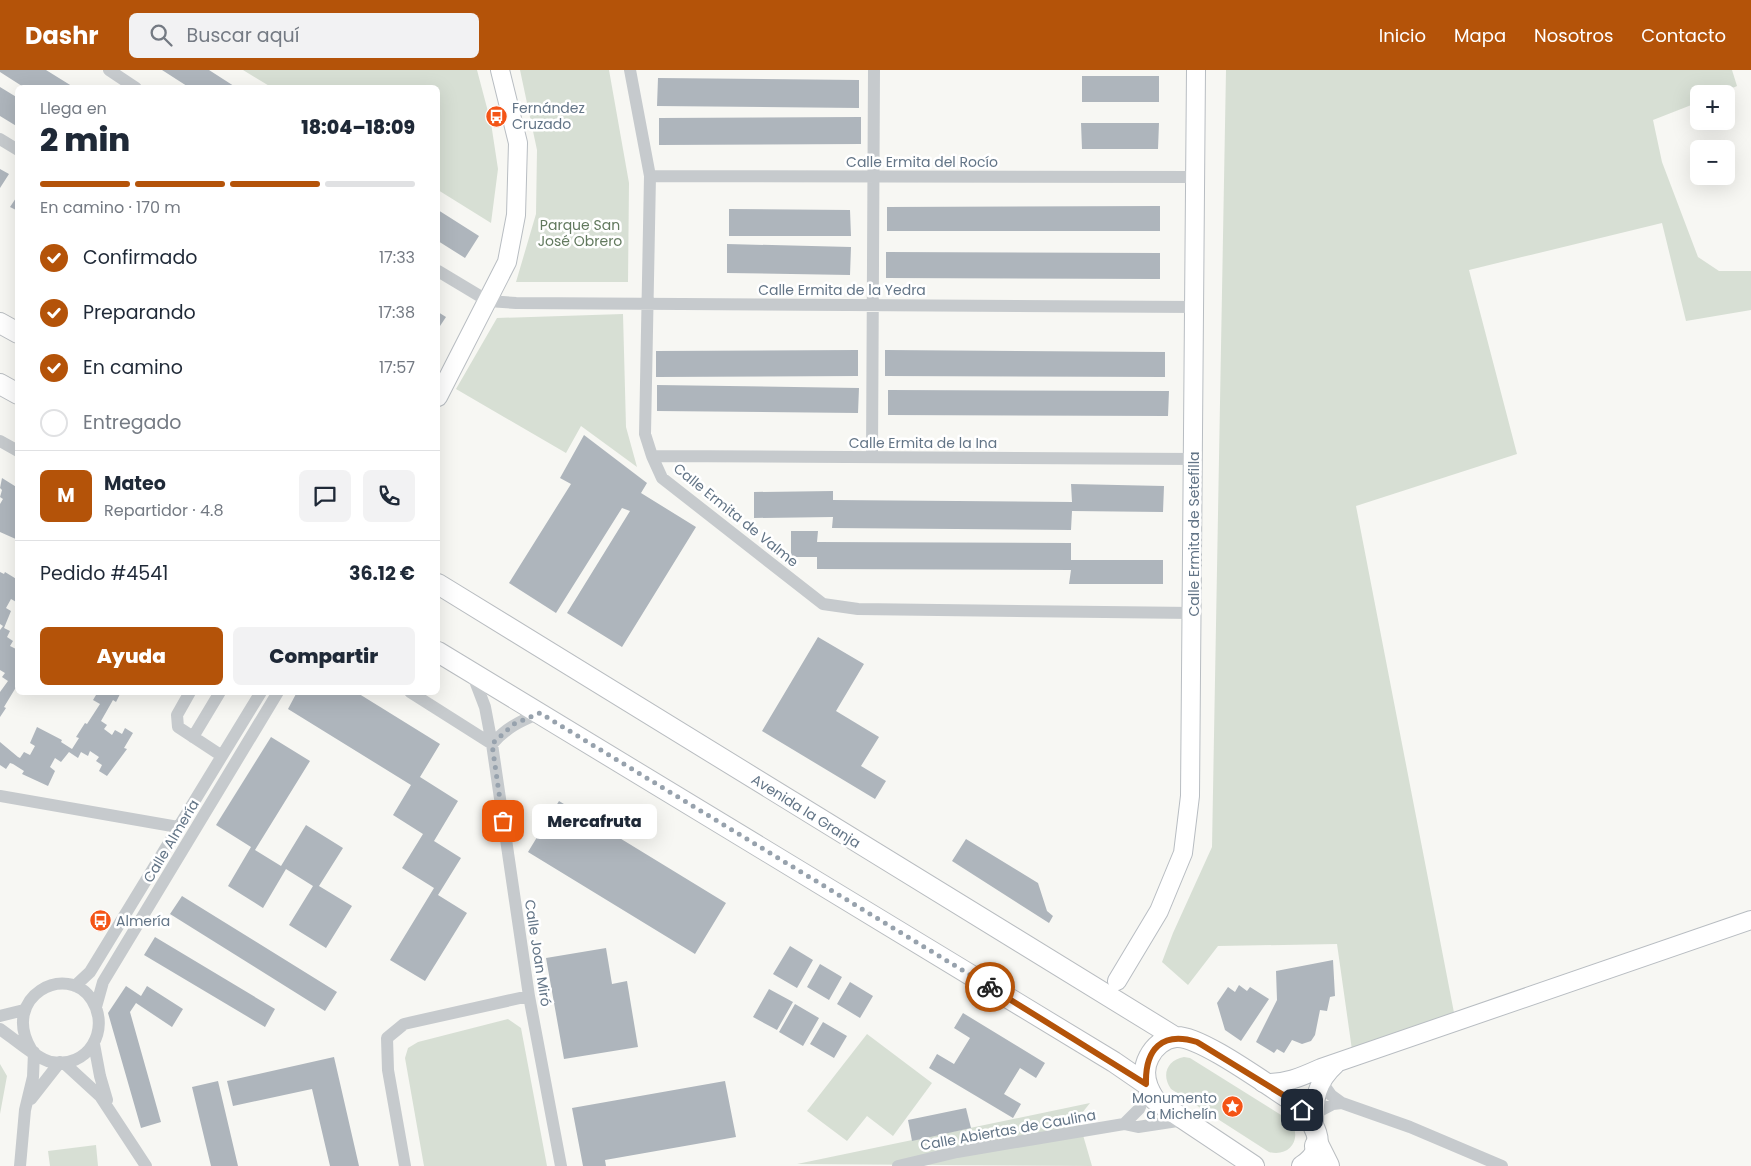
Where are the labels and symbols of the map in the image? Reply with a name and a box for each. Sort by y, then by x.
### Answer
place label: Fernández Cruzado [512,98,585,134]
bus stop icon: Fernández Cruzado [484,104,508,128]
street label: Calle Ermita del Rocío [846,152,998,172]
park label: Parque San José Obrero [538,215,622,251]
street label: Calle Ermita de la Yedra [758,280,926,300]
street label: Calle Ermita de la Ina [849,433,997,453]
street label: Calle Ermita de Setefilla [1184,451,1204,617]
street label: Calle Ermita de Valme [669,458,803,572]
street label: Avenida la Granja [748,769,864,853]
street label: Calle Almería [138,796,204,886]
pin [482,800,524,842]
callout: Mercafruta [533,804,658,838]
street label: Calle Joan Miró [520,898,556,1008]
bus stop icon: Almería [88,909,112,933]
place label: Almería [116,911,170,931]
courier [965,962,1015,1012]
place label: Monumento a Michelín [1132,1088,1217,1124]
pin [1281,1089,1323,1131]
place icon: Monumento a Michelín [1221,1094,1245,1118]
street label: Calle Abiertas de Caulina [919,1105,1097,1155]

